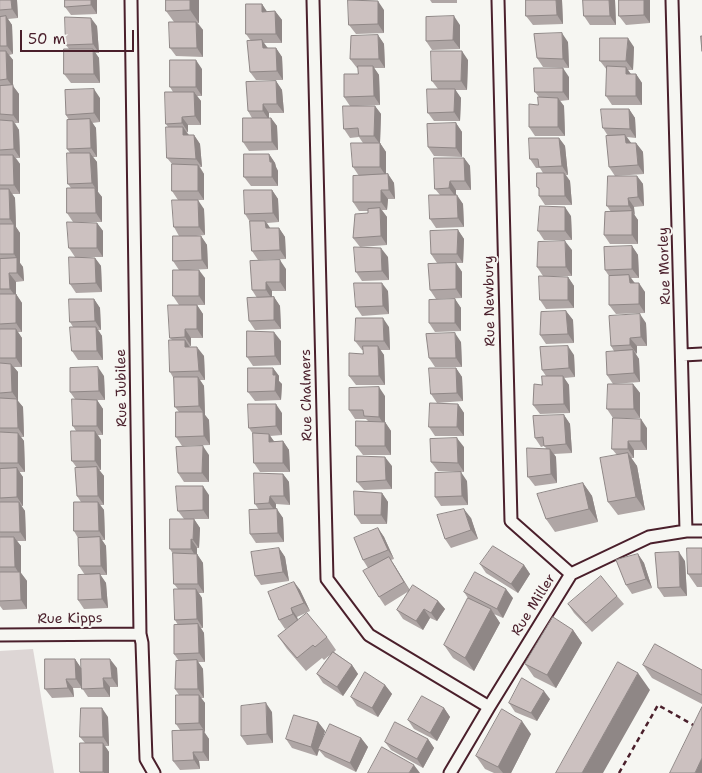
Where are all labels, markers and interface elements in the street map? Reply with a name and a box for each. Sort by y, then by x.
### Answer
scale bar [22,20,136,52]
text: 50 m [28,29,66,49]
street label: Rue Morley [655,227,675,305]
street label: Rue Newbury [481,255,499,347]
street label: Rue Jubilee [113,349,131,427]
street label: Rue Chalmers [298,349,316,441]
street label: Rue Miller [508,571,560,639]
street label: Rue Kipps [37,610,103,628]

